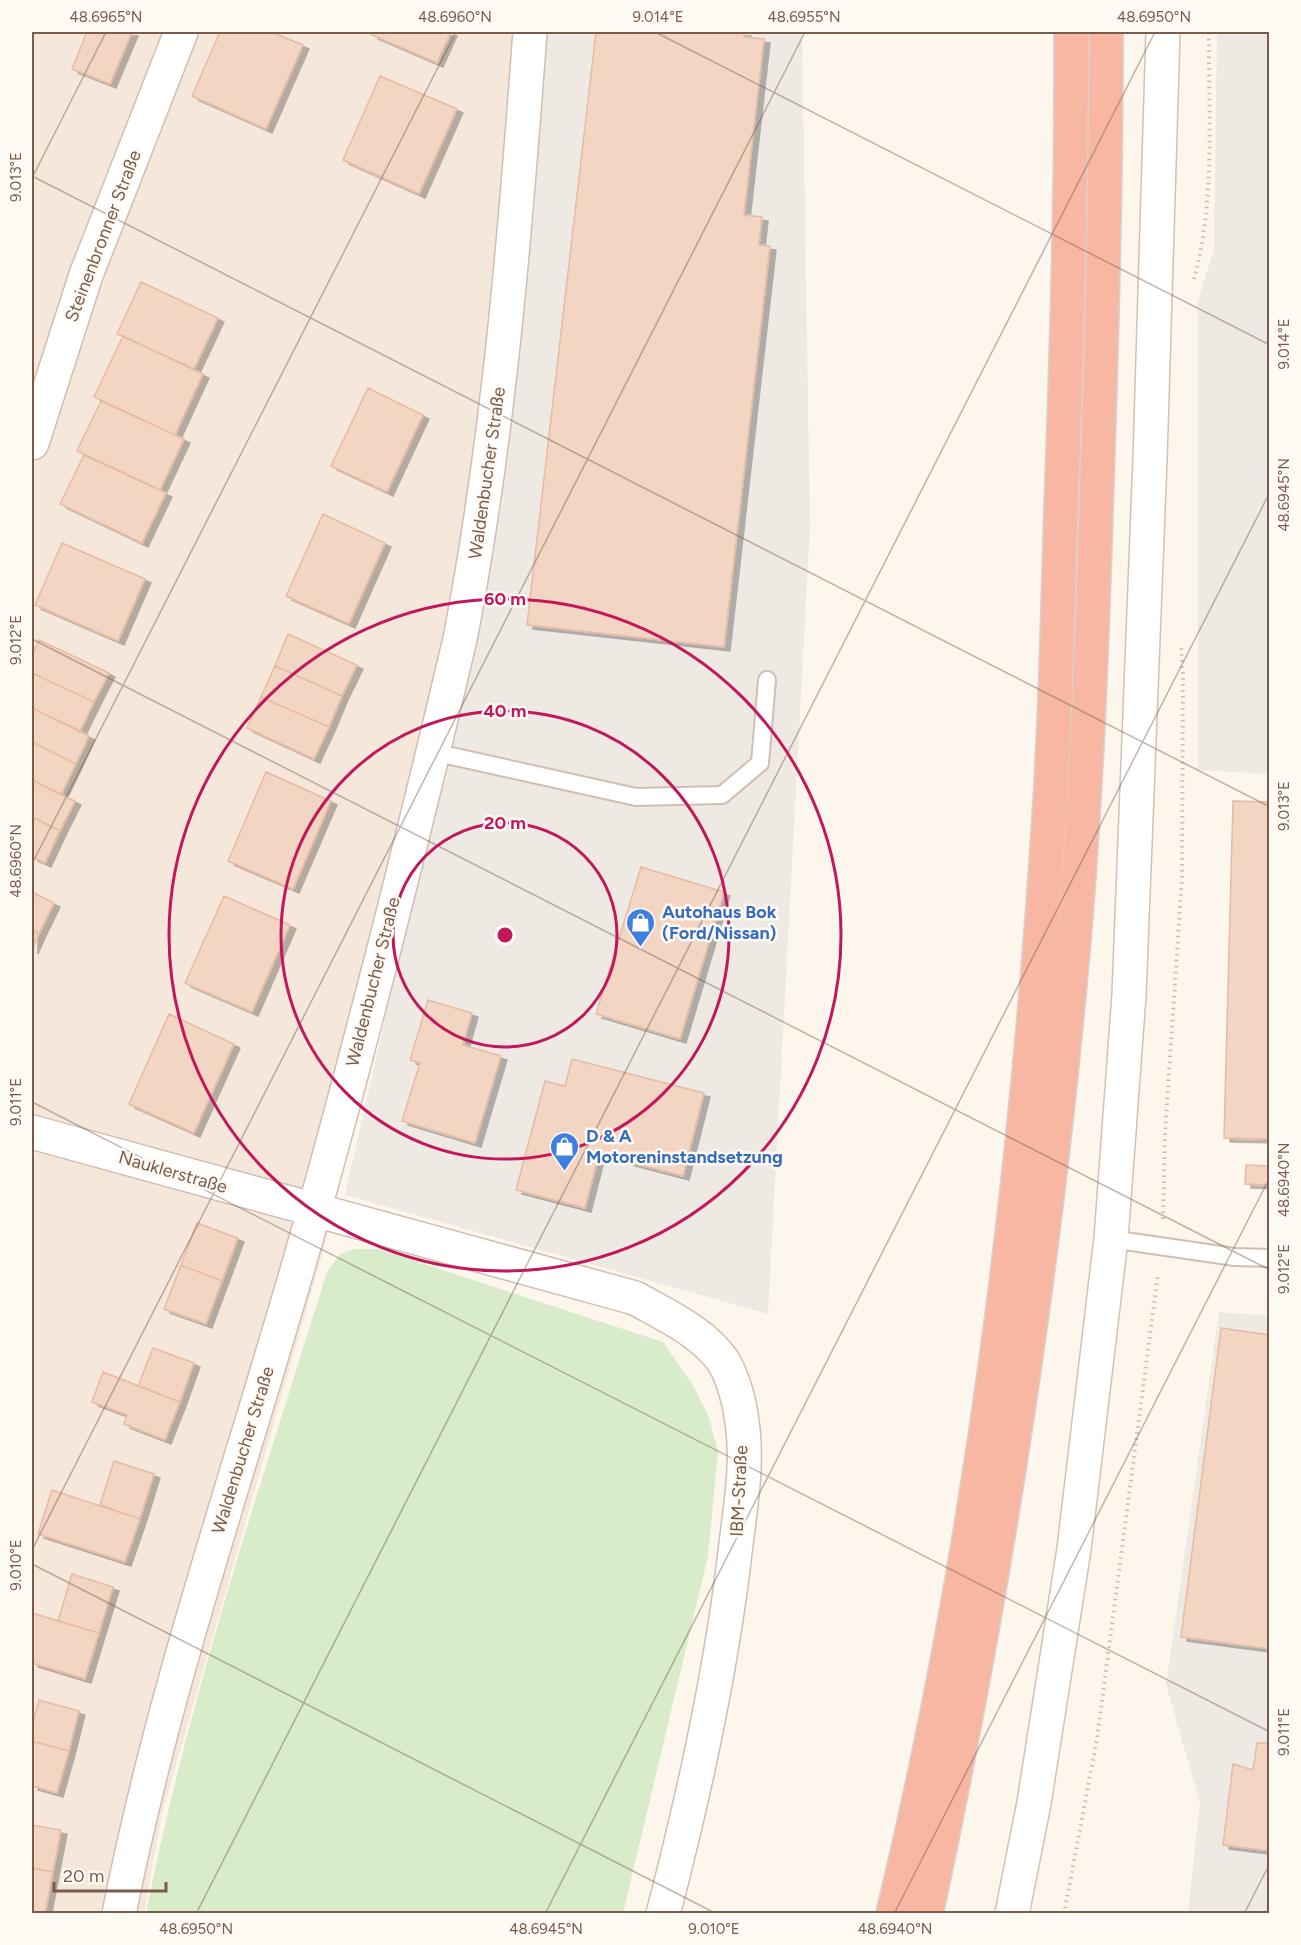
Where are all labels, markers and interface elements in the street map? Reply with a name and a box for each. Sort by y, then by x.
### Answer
text: 48.6965°N [70,8,142,26]
text: 48.6960°N [418,8,492,26]
text: 9.014°E [632,8,684,26]
text: 48.6955°N [767,8,841,26]
text: 48.6950°N [1117,8,1191,26]
street label: Steinenbronner Straße [60,147,146,325]
text: 9.013°E [7,152,25,202]
text: 9.014°E [1275,318,1293,370]
street label: Waldenbucher Straße [464,385,510,561]
text: 48.6945°N [1275,458,1293,532]
text: 60 m [484,588,526,610]
text: 9.012°E [7,615,25,665]
text: 40 m [483,700,527,722]
text: 9.013°E [1275,781,1293,831]
text: 20 m [484,812,526,834]
text: 48.6960°N [7,824,25,898]
street label: Waldenbucher Straße [341,895,405,1069]
place label: Autohaus Bok (Ford/Nissan) [662,901,777,944]
shop icon: Autohaus Bok (Ford/Nissan) [625,906,657,948]
centre of rings [495,925,515,945]
text: 9.011°E [7,1078,25,1126]
place label: D & A Motoreninstandsetzung [586,1125,783,1168]
shop icon: D & A Motoreninstandsetzung [549,1130,581,1172]
text: 48.6940°N [1275,1143,1293,1217]
street label: Nauklerstraße [116,1146,230,1198]
text: 9.012°E [1275,1244,1293,1294]
street label: Waldenbucher Straße [207,1363,279,1536]
street label: IBM-Straße [726,1444,752,1537]
text: 9.010°E [7,1539,25,1591]
text: 9.011°E [1275,1708,1293,1756]
scale bar [54,1855,166,1893]
text: 20 m [63,1865,104,1887]
text: 48.6950°N [159,1920,233,1938]
text: 48.6945°N [509,1920,583,1938]
text: 9.010°E [688,1920,740,1938]
text: 48.6940°N [858,1920,932,1938]

